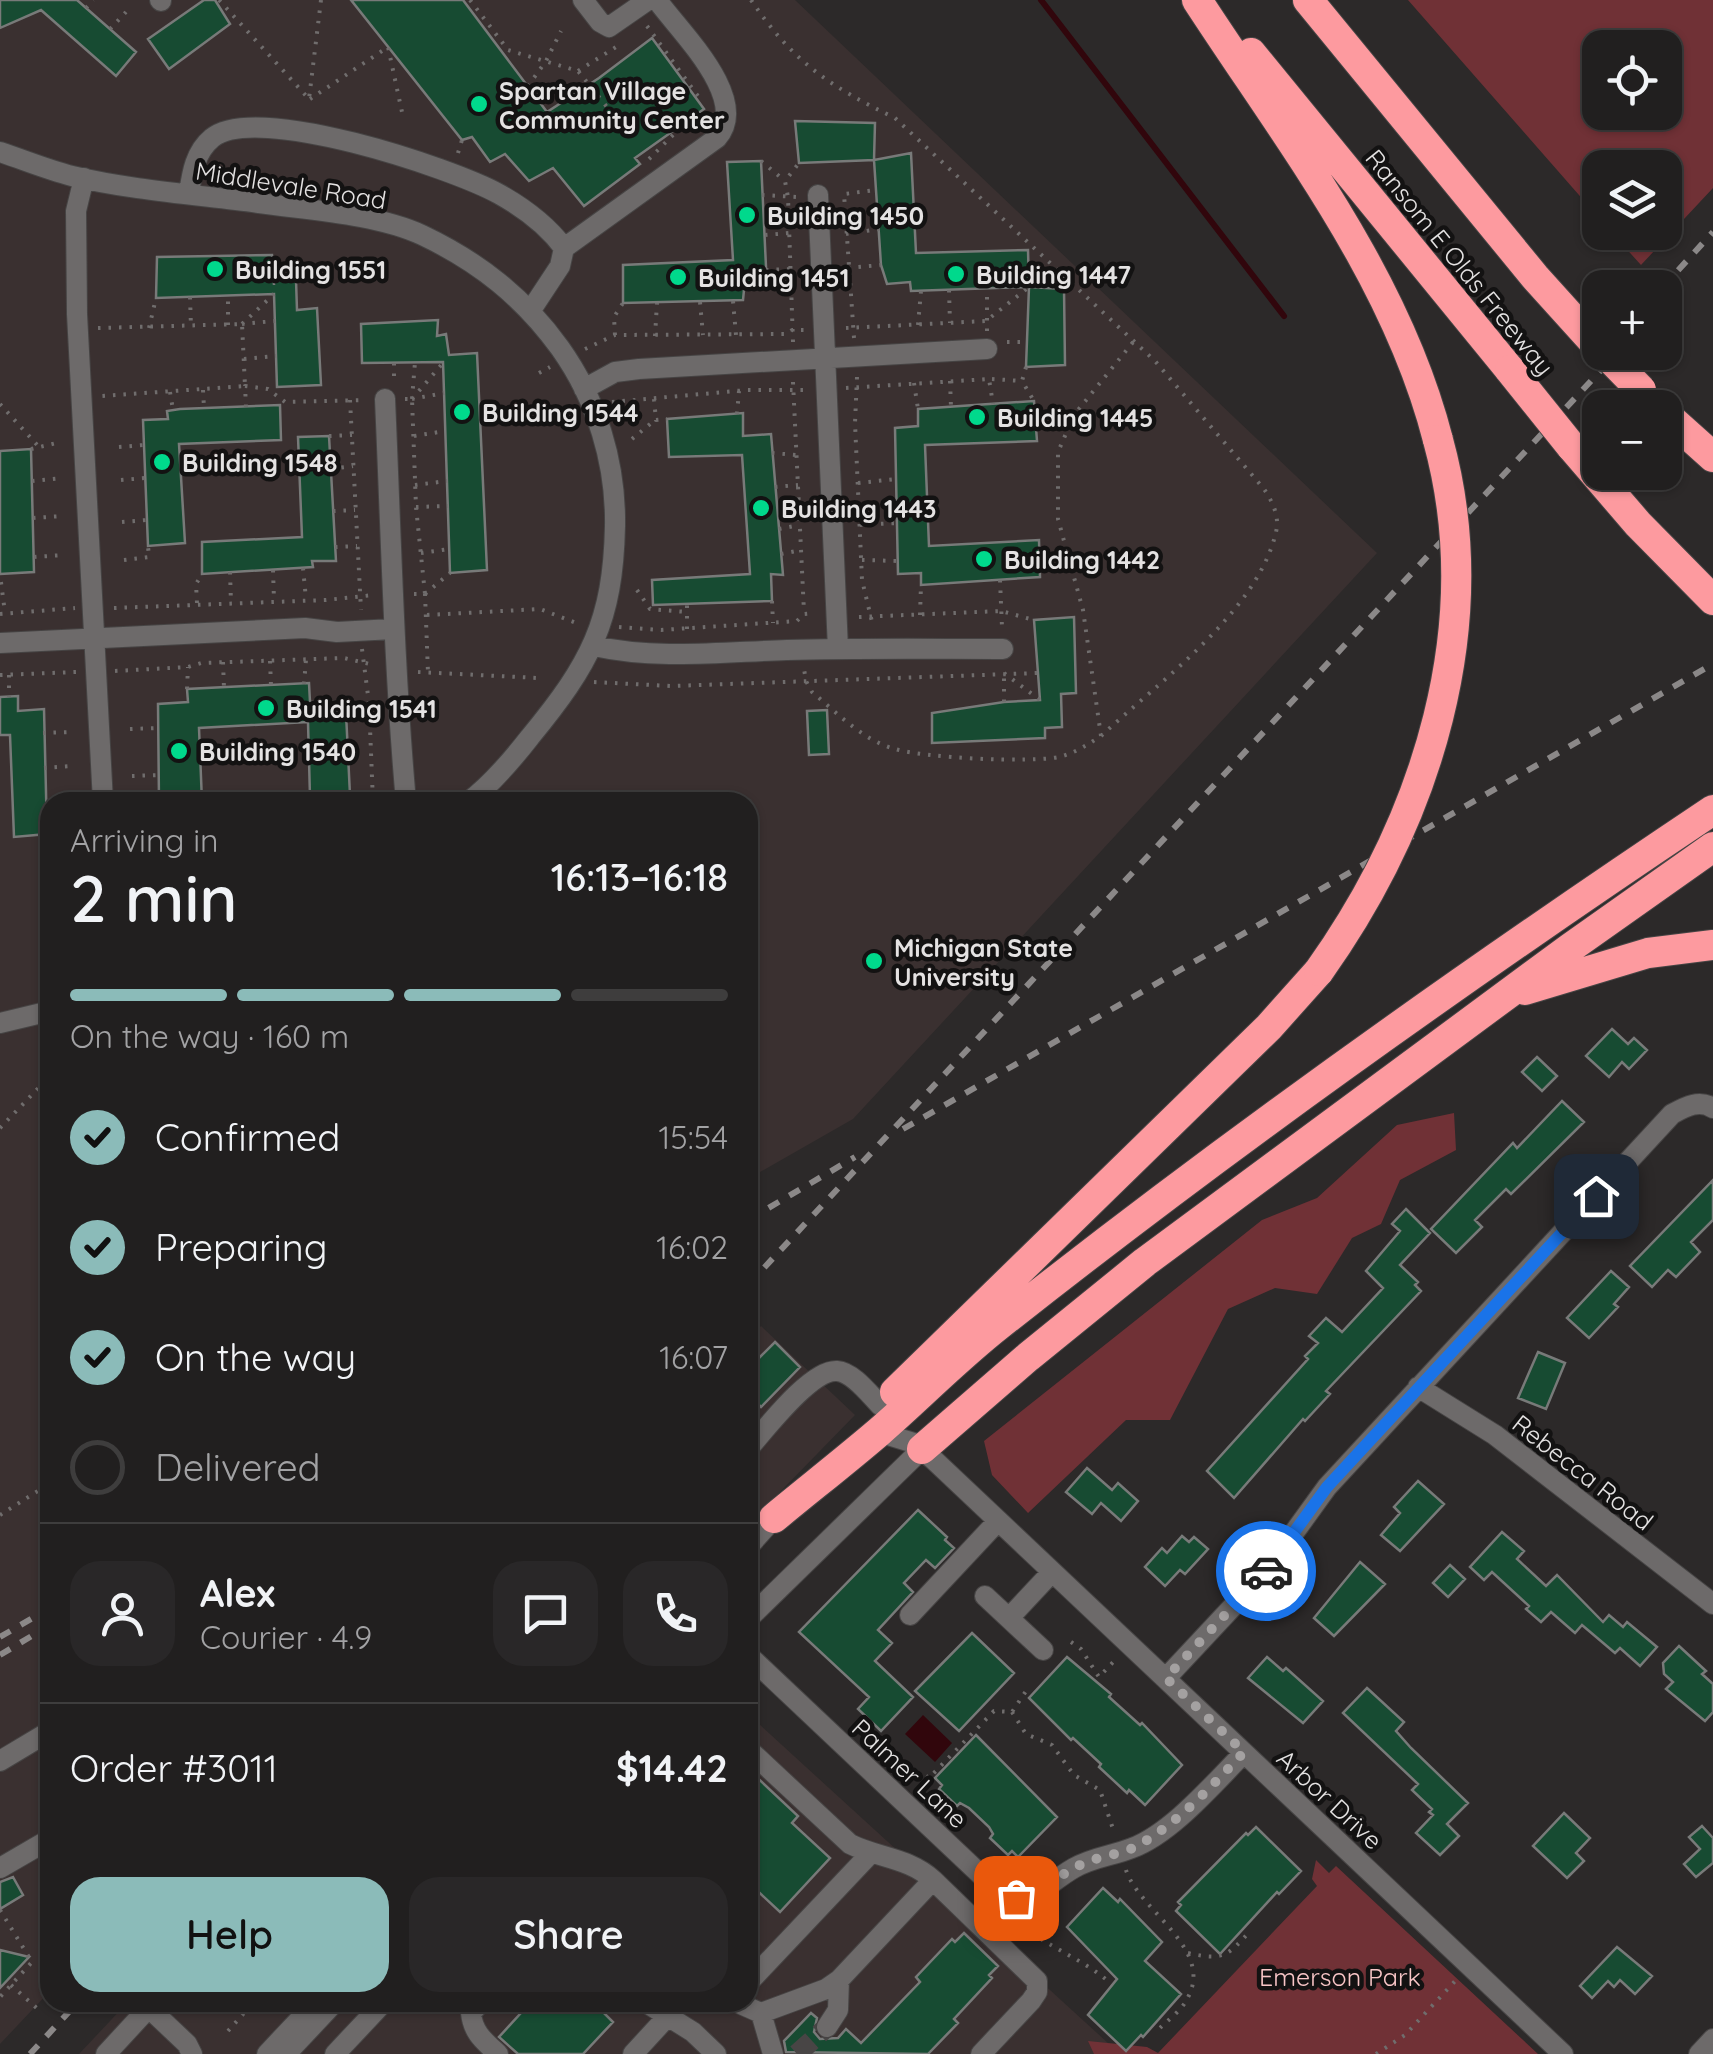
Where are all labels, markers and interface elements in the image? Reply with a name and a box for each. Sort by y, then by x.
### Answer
map controls [1582,30,1682,490]
button: locate [1582,30,1682,130]
place label: Spartan Village Community Center [499,75,725,135]
marker: Spartan Village Community Center [468,93,490,115]
street label: Ransom E Olds Freeway [1359,143,1561,381]
button: layers [1582,150,1682,250]
street label: Middlevale Road [193,155,389,215]
place label: Building 1450 [767,200,924,231]
marker: Building 1450 [736,204,758,226]
place label: Building 1551 [235,254,386,285]
marker: Building 1551 [204,258,226,280]
place label: Building 1447 [976,259,1131,290]
place label: Building 1451 [698,262,849,293]
marker: Building 1447 [945,263,967,285]
marker: Building 1451 [667,266,689,288]
button: + [1582,270,1682,370]
button: − [1582,390,1682,490]
place label: Building 1544 [482,397,639,428]
marker: Building 1544 [451,401,473,423]
place label: Building 1445 [997,402,1153,433]
marker: Building 1445 [966,406,988,428]
place label: Building 1548 [182,447,337,478]
marker: Building 1548 [151,451,173,473]
place label: Building 1443 [781,493,936,524]
marker: Building 1443 [750,497,772,519]
place label: Building 1442 [1004,544,1160,575]
marker: Building 1442 [973,548,995,570]
place label: Building 1541 [286,693,437,724]
marker: Building 1541 [255,697,277,719]
place label: Building 1540 [199,736,356,767]
marker: Building 1540 [168,740,190,762]
text: Arriving in [70,820,219,860]
text: 16:13–16:18 [551,853,728,901]
text: 2 min [70,857,238,938]
place label: Michigan State University [894,932,1073,992]
marker: Michigan State University [863,950,885,972]
text: On the way · 160 m [70,1016,349,1056]
icon: check [70,1110,125,1165]
text: Confirmed [155,1113,340,1161]
text: 15:54 [658,1117,728,1157]
pin [1554,1154,1639,1239]
icon: home [1569,1169,1624,1224]
icon: check [70,1220,125,1275]
text: Preparing [155,1223,327,1271]
text: 16:02 [656,1227,728,1267]
icon: check [70,1330,125,1385]
text: On the way [155,1333,356,1381]
text: 16:07 [659,1337,728,1377]
street label: Rebecca Road [1507,1407,1659,1537]
text: Delivered [155,1443,321,1491]
courier [1216,1521,1316,1621]
icon: car [1239,1544,1294,1599]
button: person [70,1561,175,1666]
button: chat [493,1561,598,1666]
button: phone [623,1561,728,1666]
text: Alex [200,1569,275,1617]
text: Courier · 4.9 [200,1617,372,1657]
street label: Palmer Lane [846,1712,974,1834]
street label: Arbor Drive [1271,1742,1389,1856]
text: Order #3011 [70,1744,278,1792]
text: $14.42 [616,1744,728,1792]
pin [974,1856,1059,1941]
icon: bag [989,1871,1044,1926]
button: Help [70,1877,389,1992]
button: Share [409,1877,728,1992]
park label: Emerson Park [1259,1961,1421,1992]

